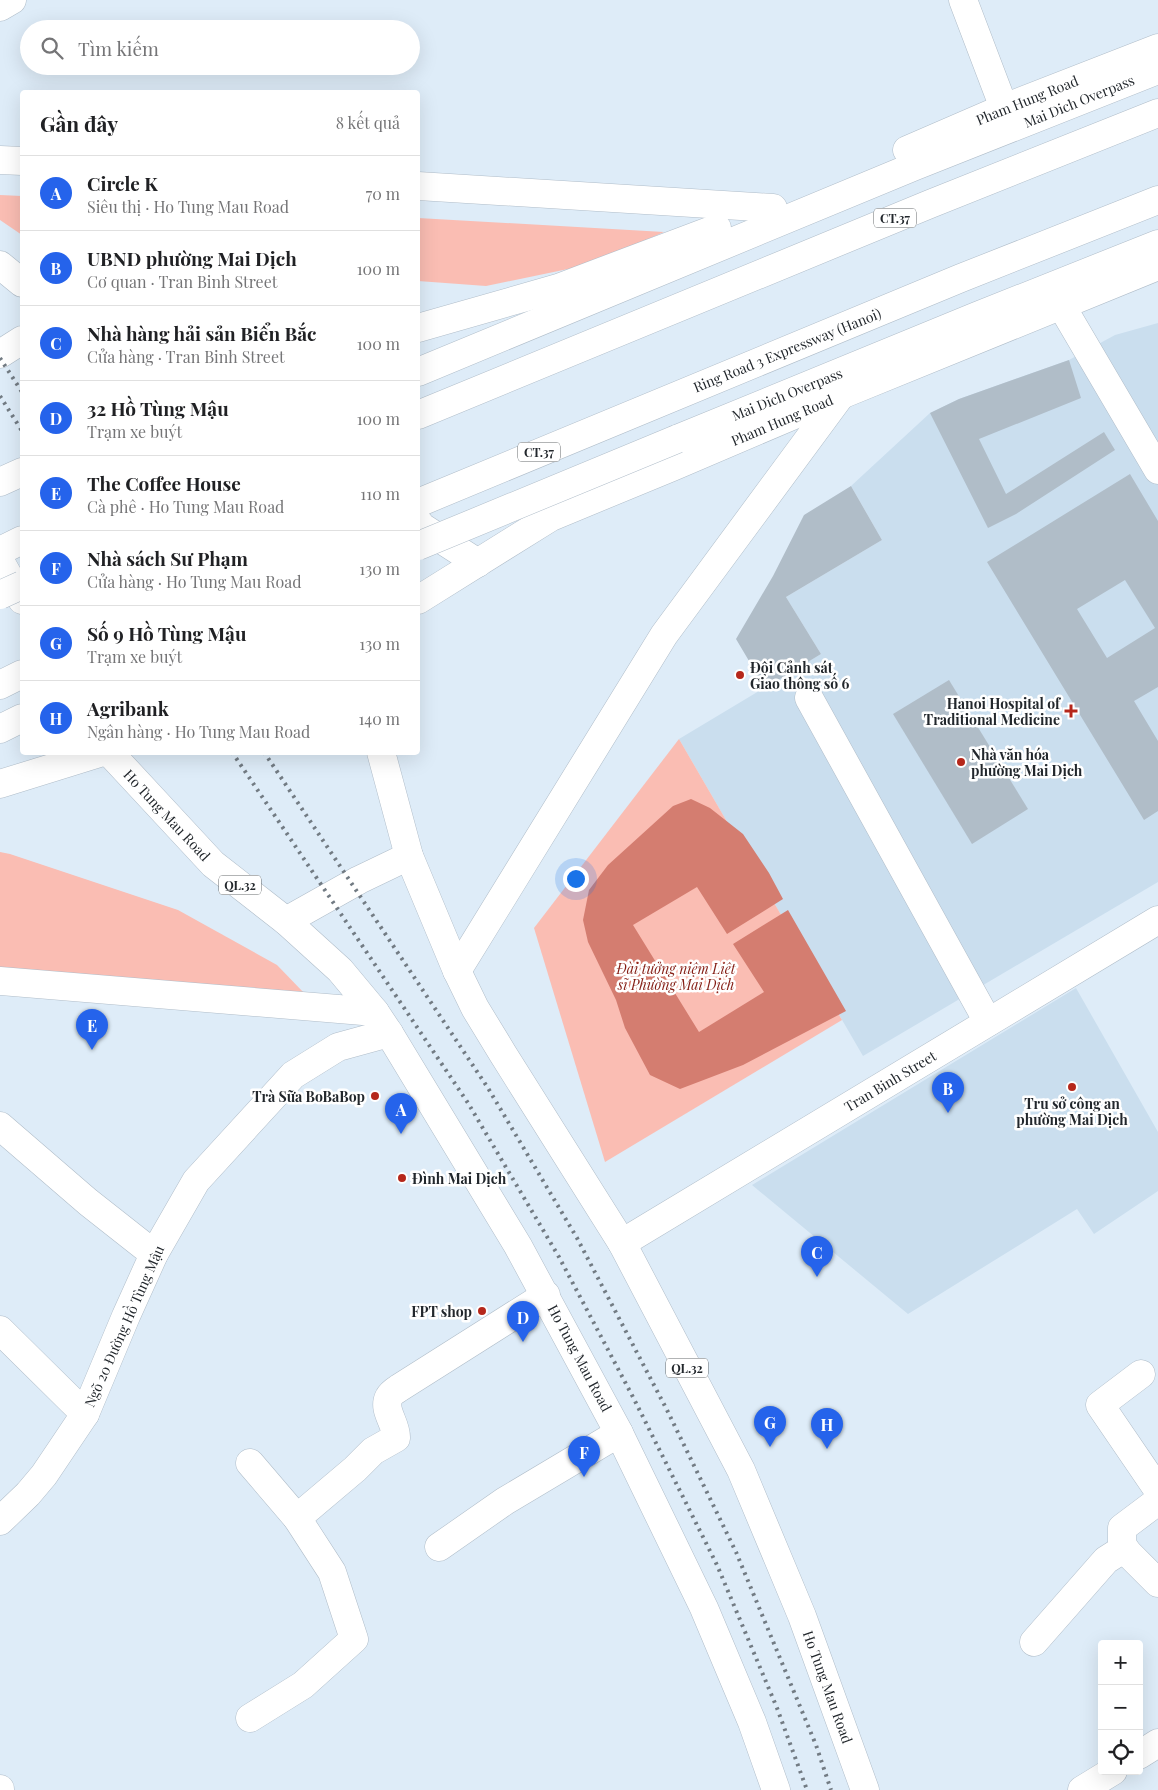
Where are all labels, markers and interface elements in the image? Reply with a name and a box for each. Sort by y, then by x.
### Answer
search box [20,20,420,75]
icon: search [38,34,66,62]
text: Tìm kiếm [78,35,159,61]
street label: Mai Dich Overpass [1021,70,1137,132]
street label: Pham Hung Road [973,71,1081,129]
text: Gần đây [40,109,118,137]
text: 8 kết quả [336,112,400,133]
text: Circle K [87,170,158,196]
text: A [51,183,61,204]
text: 70 m [366,183,400,204]
text: Siêu thị · Ho Tung Mau Road [87,196,289,217]
road number: CT.37 [874,208,916,228]
text: UBND phường Mai Dịch [87,245,297,271]
text: B [51,258,61,279]
text: 100 m [357,258,400,279]
text: Cơ quan · Tran Binh Street [87,271,277,292]
street label: Ring Road 3 Expressway (Hanoi) [690,304,884,396]
text: Nhà hàng hải sản Biển Bắc [87,320,317,346]
text: C [50,333,62,354]
text: 100 m [357,333,400,354]
text: Cửa hàng · Tran Binh Street [87,346,285,367]
street label: Mai Dich Overpass [729,363,845,425]
street label: Pham Hung Road [728,390,836,450]
text: 32 Hồ Tùng Mậu [87,395,229,421]
text: D [50,408,62,429]
text: 100 m [357,408,400,429]
text: Trạm xe buýt [87,421,182,442]
road number: CT.37 [518,442,560,462]
text: The Coffee House [87,470,241,496]
text: E [51,483,61,504]
text: 110 m [360,483,400,504]
text: Cà phê · Ho Tung Mau Road [87,496,284,517]
text: Nhà sách Sư Phạm [87,545,248,571]
text: F [51,558,61,579]
text: 130 m [359,558,400,579]
text: Cửa hàng · Ho Tung Mau Road [87,571,302,592]
text: Số 9 Hồ Tùng Mậu [87,620,246,646]
text: G [50,633,62,654]
text: 130 m [359,633,400,654]
text: Trạm xe buýt [87,646,182,667]
place label: Đội Cảnh sát Giao thông số 6 [750,658,849,693]
marker: Đội Cảnh sát Giao thông số 6 [734,669,746,681]
place label: Hanoi Hospital of Traditional Medicine [924,694,1061,729]
text: Agribank [87,695,169,721]
marker: Hanoi Hospital of Traditional Medicine [1064,704,1078,718]
text: H [50,708,62,729]
text: 140 m [358,708,400,729]
text: Ngân hàng · Ho Tung Mau Road [87,721,310,742]
place label: Nhà văn hóa phường Mai Dịch [971,745,1083,780]
marker: Nhà văn hóa phường Mai Dịch [955,756,967,768]
street label: Ho Tung Mau Road [120,765,214,865]
your location [563,866,589,892]
road number: QL.32 [219,876,261,894]
park label: Đài tưởng niệm Liệt sĩ Phường Mai Dịch [615,959,737,994]
pin: E [76,1009,108,1050]
street label: Tran Binh Street [840,1045,940,1116]
pin: B [932,1072,964,1113]
marker: Trụ sở công an phường Mai Dịch [1066,1081,1078,1093]
place label: Trà Sữa BoBaBop [252,1087,365,1106]
marker: Trà Sữa BoBaBop [369,1090,381,1102]
pin: A [385,1093,417,1134]
place label: Trụ sở công an phường Mai Dịch [1016,1094,1128,1129]
place label: Đình Mai Dịch [412,1169,507,1188]
marker: Đình Mai Dịch [396,1172,408,1184]
pin: C [801,1236,833,1277]
street label: Ngõ 20 Đường Hồ Tùng Mậu [78,1241,168,1410]
pin: D [507,1301,539,1342]
street label: Ho Tung Mau Road [544,1301,616,1415]
place label: FPT shop [411,1302,472,1321]
marker: FPT shop [476,1305,488,1317]
road number: QL.32 [666,1359,708,1378]
pin: G [754,1406,786,1447]
pin: H [811,1408,843,1449]
pin: F [568,1436,600,1477]
street label: Ho Tung Mau Road [799,1628,857,1746]
map controls [1098,1640,1143,1775]
button: + [1098,1640,1143,1685]
button: − [1098,1685,1143,1730]
button: locate [1098,1730,1143,1775]

